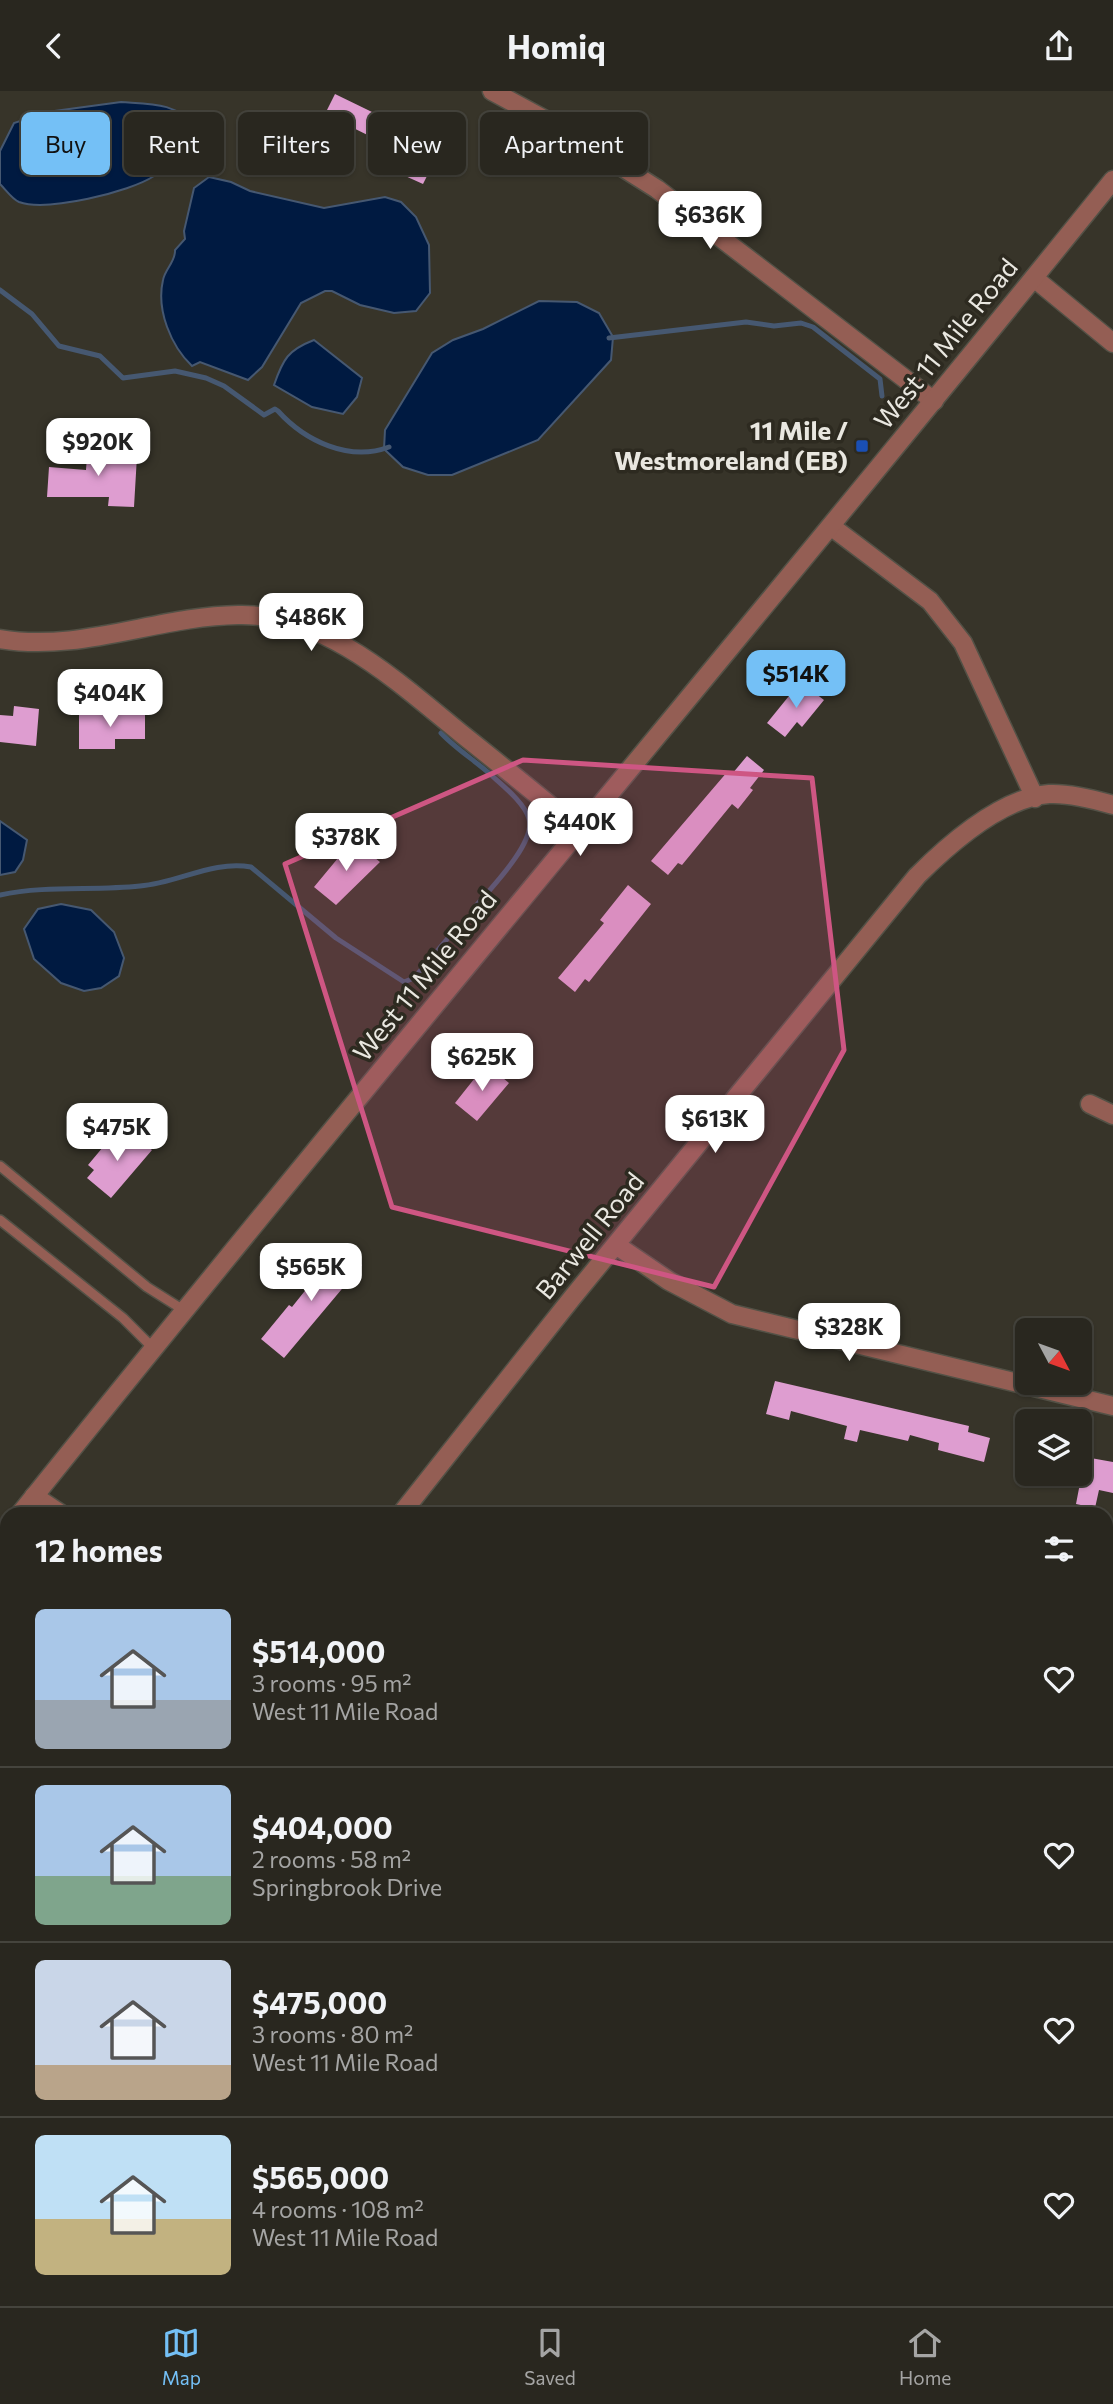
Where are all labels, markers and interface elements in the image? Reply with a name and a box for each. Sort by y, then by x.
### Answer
text: Homiq [507,26,606,66]
icon: back [35,27,73,65]
icon: share [1040,27,1078,65]
chip: Buy [21,112,110,175]
chip: Rent [124,112,224,175]
chip: Filters [238,112,354,175]
chip: New [368,112,466,175]
chip: Apartment [480,112,648,175]
pin: $636K [661,191,759,251]
text: $636K [675,200,745,228]
street label: West 11 Mile Road [867,251,1023,435]
place label: 11 Mile / Westmoreland (EB) [614,414,848,475]
pin: $920K [49,419,147,478]
text: $920K [62,427,134,455]
marker: 11 Mile / Westmoreland (EB) [854,438,870,454]
pin: $486K [262,594,360,653]
text: $486K [275,602,347,630]
pin: $514K [747,651,845,710]
text: $514K [762,659,830,687]
pin: $404K [61,669,159,729]
text: $404K [74,678,146,706]
pin: $440K [531,799,629,858]
text: $440K [544,807,616,835]
pin: $378K [297,813,395,873]
text: $378K [311,822,381,850]
street label: West 11 Mile Road [346,883,502,1067]
pin: $625K [433,1033,531,1093]
text: $625K [447,1042,517,1070]
pin: $613K [666,1095,764,1155]
pin: $475K [68,1103,166,1163]
text: $613K [681,1104,749,1132]
text: $475K [83,1112,151,1140]
street label: Barwell Road [528,1166,649,1305]
pin: $565K [262,1243,360,1303]
text: $565K [276,1252,346,1280]
pin: $328K [800,1303,898,1363]
text: $328K [814,1312,884,1340]
north arrow [1015,1318,1092,1395]
map controls [1015,1318,1092,1486]
button: layers [1015,1409,1092,1486]
icon: filters [1040,1530,1078,1568]
text: 12 homes [35,1531,163,1568]
text: $514,000 [252,1632,385,1669]
icon: home [91,1637,175,1721]
icon: heart [1040,1660,1078,1698]
text: 3 rooms · 95 m² [252,1669,411,1697]
text: West 11 Mile Road [252,1697,438,1725]
text: $404,000 [252,1808,393,1845]
icon: home [91,1813,175,1897]
icon: heart [1040,1836,1078,1874]
text: 2 rooms · 58 m² [252,1845,411,1873]
text: Springbrook Drive [252,1873,442,1901]
text: $475,000 [252,1983,387,2020]
icon: home [91,1988,175,2072]
icon: heart [1040,2011,1078,2049]
text: 3 rooms · 80 m² [252,2020,413,2048]
text: West 11 Mile Road [252,2048,438,2076]
text: $565,000 [252,2158,389,2195]
icon: home [91,2163,175,2247]
icon: heart [1040,2186,1078,2224]
text: 4 rooms · 108 m² [252,2195,424,2223]
text: West 11 Mile Road [252,2223,438,2251]
tab: Map [162,2324,201,2389]
tab: Saved [524,2324,576,2389]
tab: Home [899,2324,951,2389]

